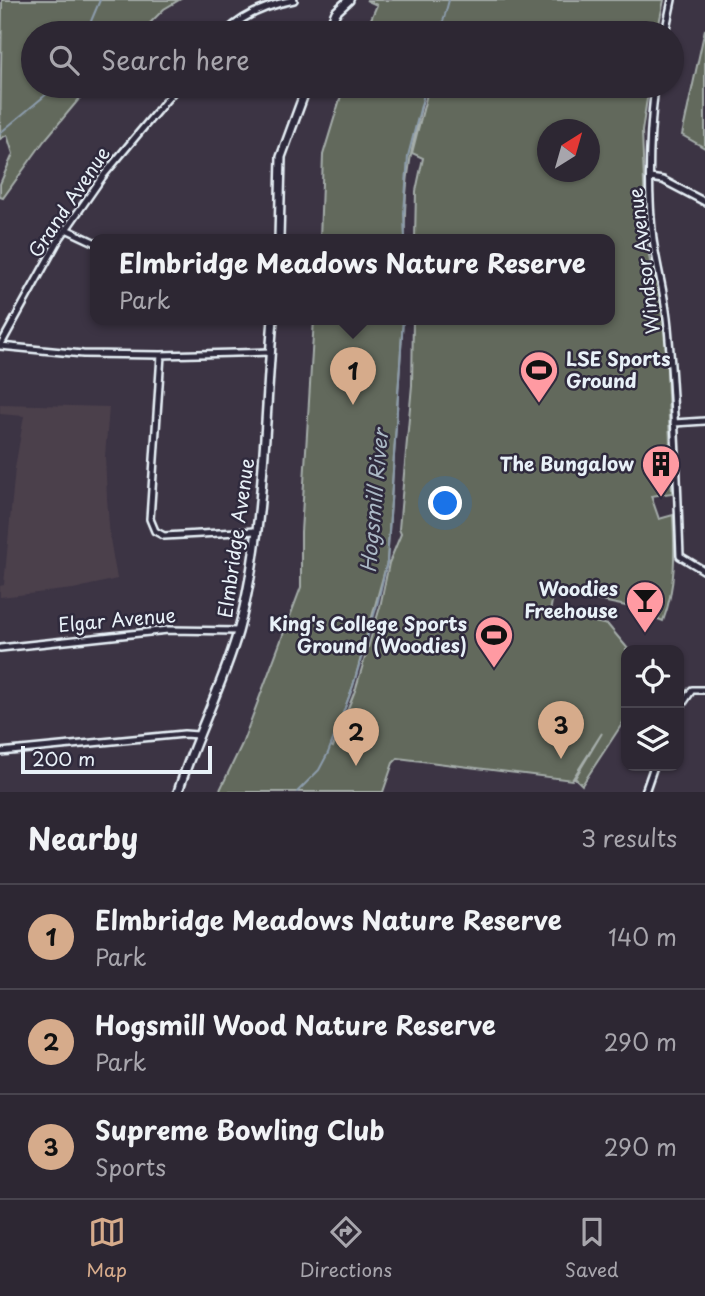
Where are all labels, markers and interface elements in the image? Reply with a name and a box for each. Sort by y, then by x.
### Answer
search box [21,21,684,98]
text: Search here [101,40,250,79]
icon: search [45,41,83,79]
north arrow [537,119,600,182]
street label: Grand Avenue [21,140,116,263]
street label: Windsor Avenue [620,187,666,336]
popup [90,234,615,325]
text: Elmbridge Meadows Nature Reserve [119,243,586,282]
text: Park [119,282,170,317]
place label: LSE Sports Ground [566,344,670,394]
pin: 1 [330,347,376,405]
sports icon: LSE Sports Ground [518,349,560,404]
water label: Hogsmill River [351,425,395,574]
building icon: The Bungalow [640,443,682,498]
place label: The Bungalow [500,449,634,477]
street label: Elmbridge Avenue [210,456,260,620]
your location [428,486,462,520]
place label: Woodies Freehouse [524,574,618,624]
bar icon: Woodies Freehouse [624,579,666,634]
street label: Elgar Avenue [57,600,177,638]
place label: King's College Sports Ground (Woodies) [269,609,467,659]
sports icon: King's College Sports Ground (Woodies) [473,614,515,669]
map controls [621,645,684,771]
button: locate [621,645,684,708]
pin: 3 [538,701,584,759]
pin: 2 [333,708,379,766]
button: layers [621,708,684,771]
scale bar [21,743,212,775]
text: 200 m [32,744,95,772]
text: Nearby [28,815,138,860]
text: 3 results [581,820,677,855]
text: Elmbridge Meadows Nature Reserve [95,900,562,939]
text: 1 [46,919,57,954]
text: 140 m [608,919,677,954]
text: Park [95,939,146,974]
text: Hogsmill Wood Nature Reserve [95,1005,496,1044]
text: 2 [43,1024,59,1059]
text: 290 m [604,1024,677,1059]
text: Park [95,1044,146,1079]
text: Supreme Bowling Club [95,1110,385,1149]
text: 3 [43,1129,59,1164]
text: 290 m [604,1129,677,1164]
text: Sports [95,1149,166,1184]
tab: Map [86,1213,127,1283]
tab: Directions [300,1213,392,1283]
tab: Saved [565,1213,619,1283]

